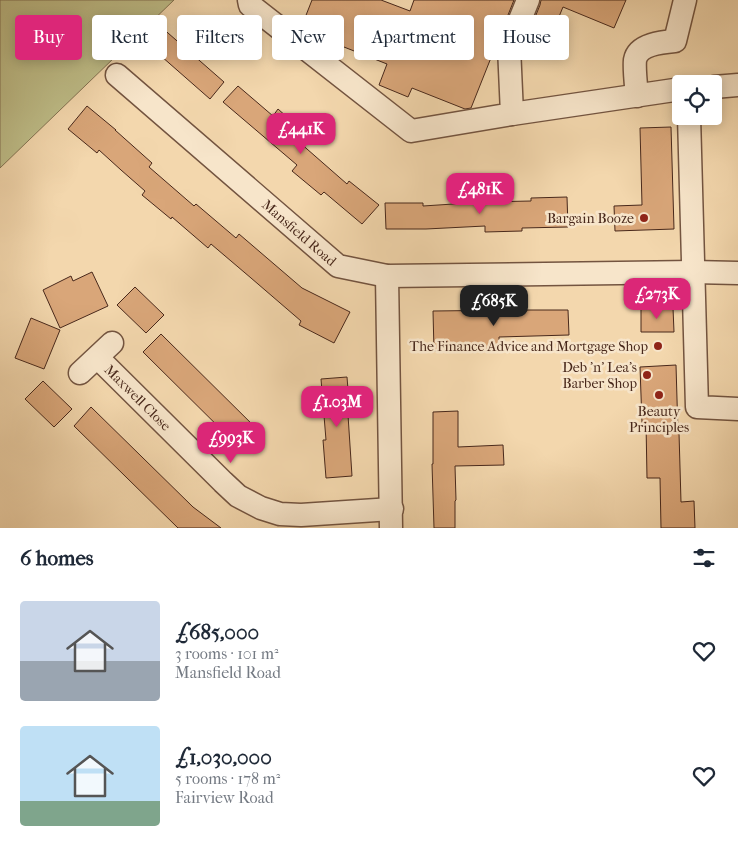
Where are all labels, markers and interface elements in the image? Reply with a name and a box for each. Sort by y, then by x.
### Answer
chip: Buy [15,15,82,60]
chip: Rent [92,15,167,60]
chip: Filters [177,15,262,60]
chip: New [272,15,344,60]
chip: Apartment [354,15,474,60]
chip: House [484,15,569,60]
map controls [672,75,722,125]
button: locate [672,75,722,125]
pin: £441K [266,112,336,155]
text: £441K [278,119,325,138]
pin: £481K [445,172,515,215]
text: £481K [457,179,503,198]
street label: Mansfield Road [258,196,340,270]
place label: Bargain Booze [547,210,634,227]
marker: Bargain Booze [638,212,650,224]
pin: £273K [622,278,692,320]
pin: £685K [459,284,529,327]
text: £273K [635,284,679,303]
text: £685K [471,291,517,310]
place label: The Finance Advice and Mortgage Shop [409,338,648,355]
marker: The Finance Advice and Mortgage Shop [652,340,664,352]
place label: Deb 'n' Lea's Barber Shop [562,359,637,392]
street label: Maxwell Close [101,361,174,434]
marker: Deb 'n' Lea's Barber Shop [641,369,653,381]
pin: £1.03M [296,386,378,428]
marker: Beauty Principles [653,389,665,401]
text: £1.03M [312,392,362,411]
place label: Beauty Principles [629,403,689,436]
pin: £993K [196,422,266,464]
text: £993K [208,428,254,447]
icon: filters [690,544,718,572]
text: 6 homes [20,546,94,570]
text: £685,000 [175,620,259,644]
icon: home [60,621,120,681]
icon: heart [690,637,718,665]
text: 3 rooms · 101 m² [175,644,278,663]
text: Mansfield Road [175,663,281,682]
text: £1,030,000 [175,745,272,769]
icon: home [60,746,120,806]
icon: heart [690,762,718,790]
text: 5 rooms · 178 m² [175,769,280,788]
text: Fairview Road [175,788,274,807]

